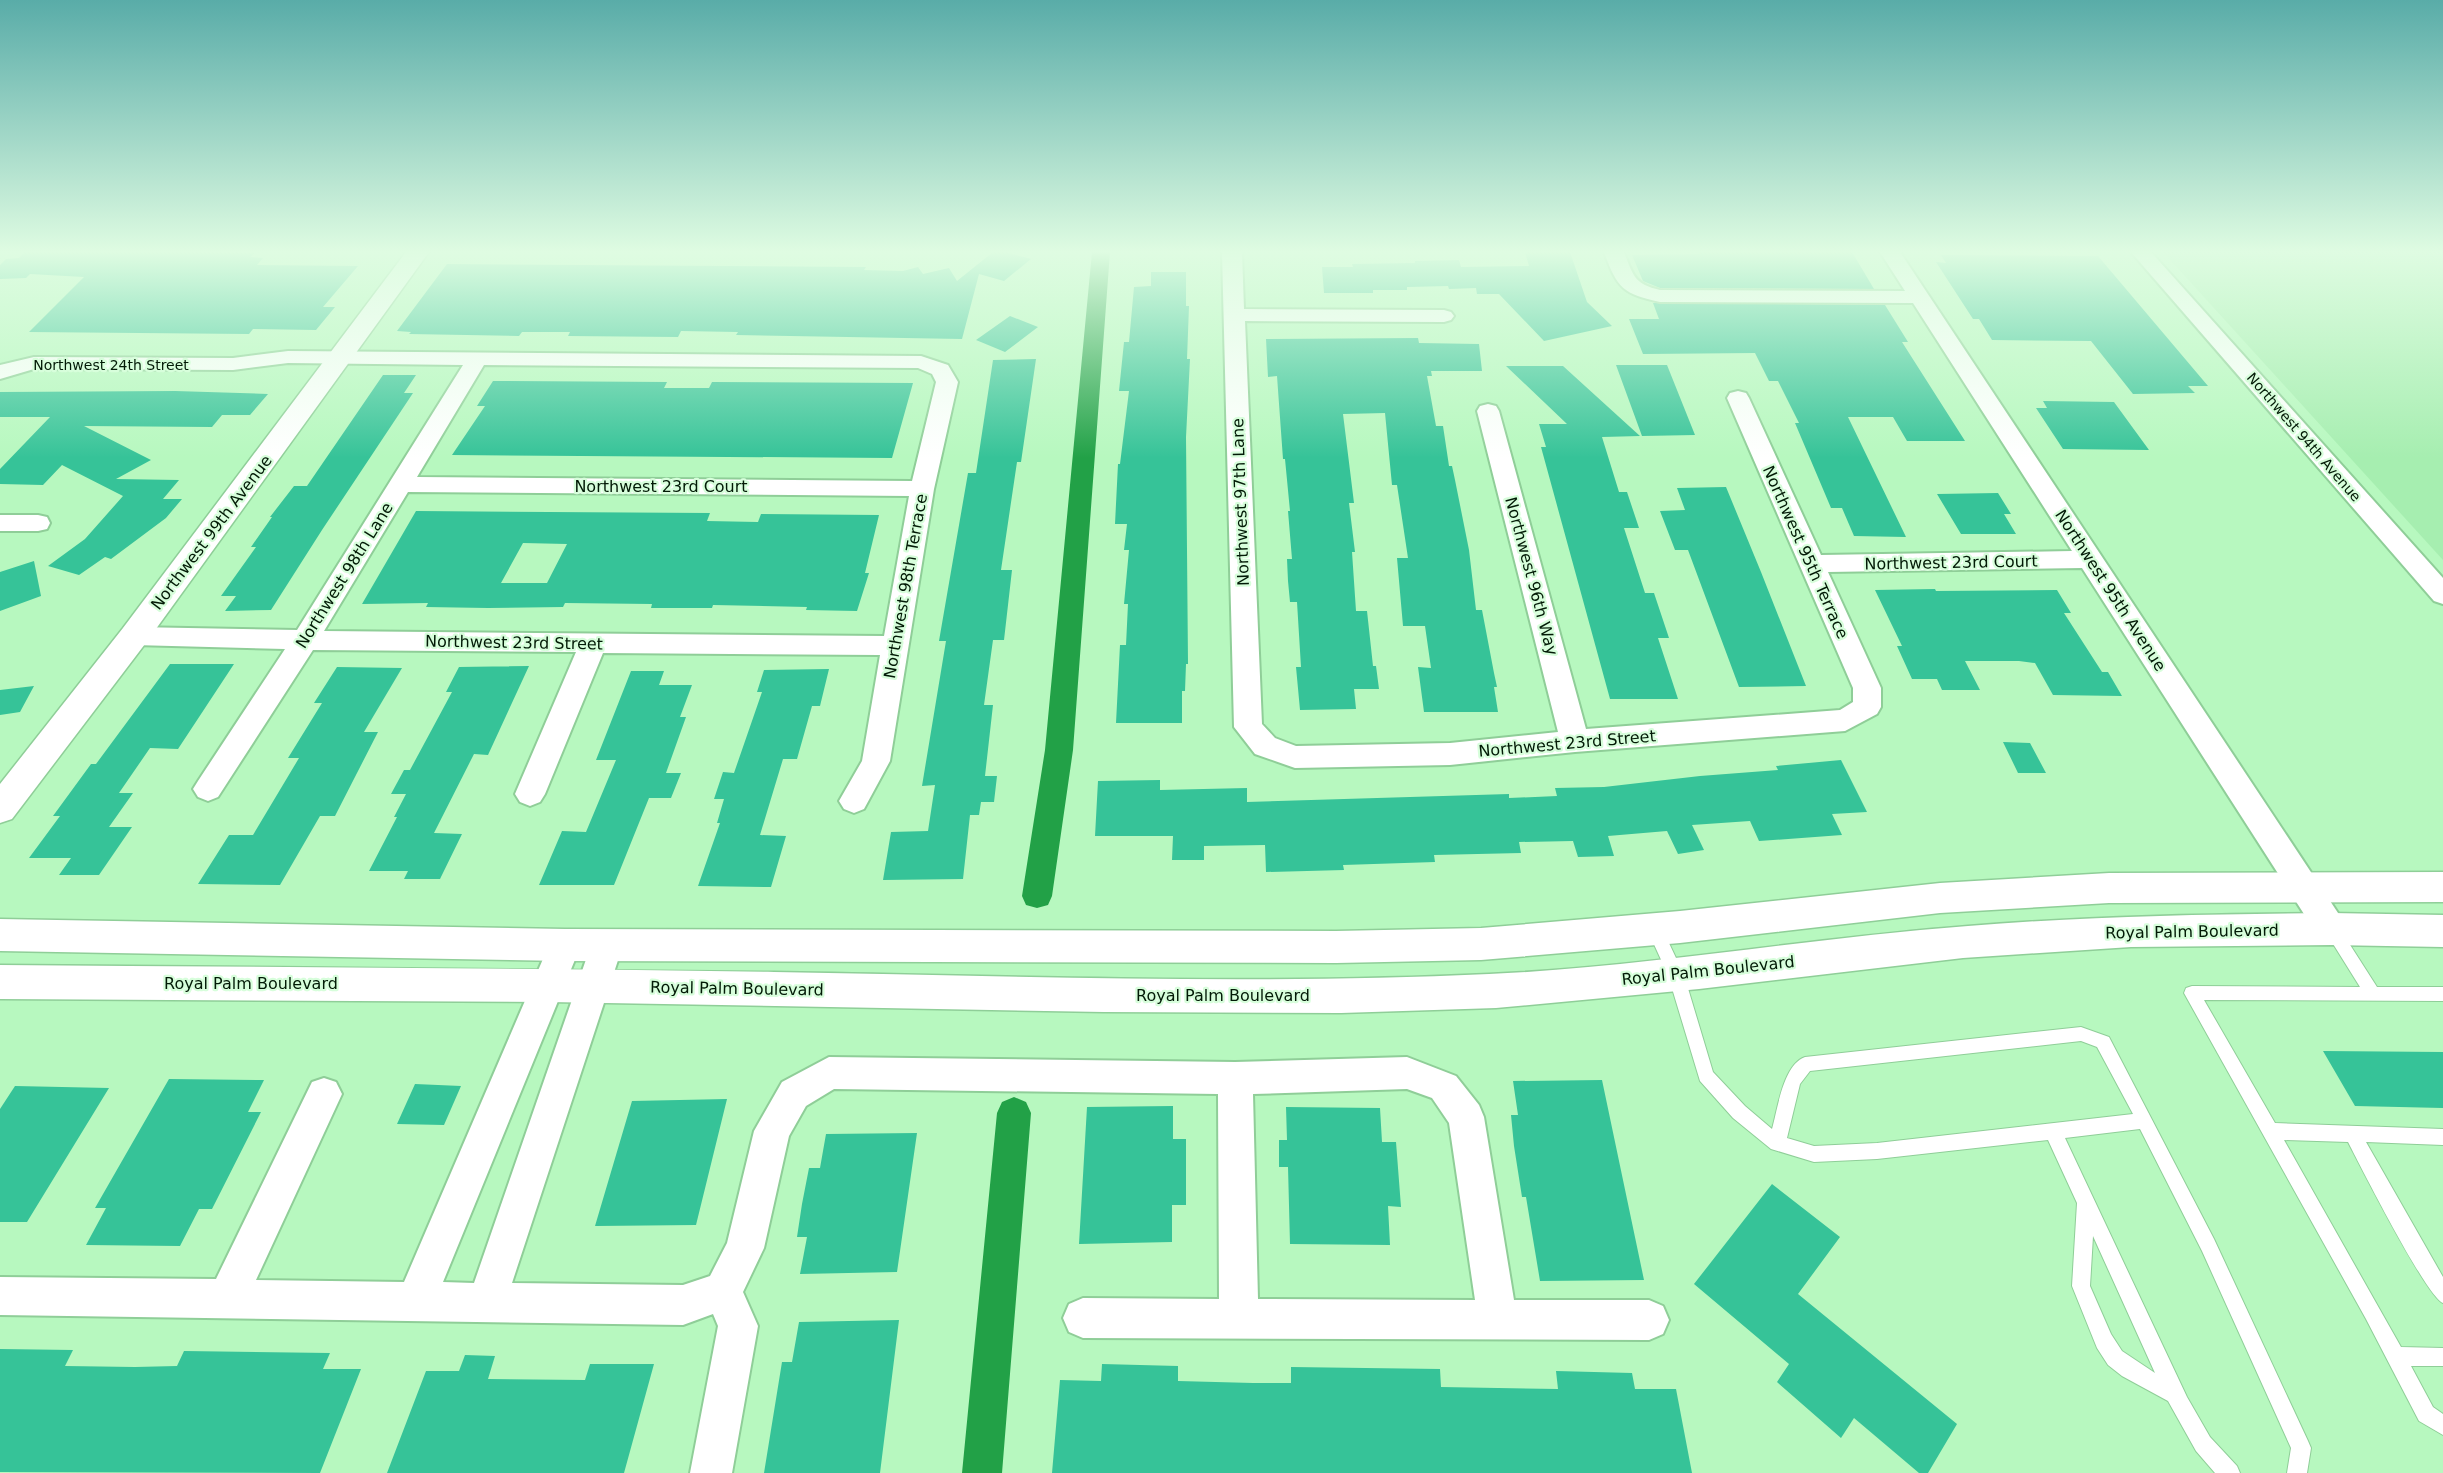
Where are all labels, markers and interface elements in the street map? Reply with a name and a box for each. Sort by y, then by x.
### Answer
street label: Northwest 24th Street [33,357,189,373]
street label: Northwest 94th Avenue [2244,369,2364,505]
street label: Northwest 97th Lane [1228,418,1253,586]
street label: Northwest 99th Avenue [147,451,276,613]
street label: Northwest 95th Terrace [1759,463,1852,642]
street label: Northwest 23rd Court [574,477,748,496]
street label: Northwest 98th Terrace [880,492,931,680]
street label: Northwest 96th Way [1501,495,1562,657]
street label: Northwest 98th Lane [292,499,397,652]
street label: Northwest 95th Avenue [2051,506,2170,675]
street label: Northwest 23rd Court [1864,551,2038,574]
street label: Northwest 23rd Street [425,631,603,654]
street label: Northwest 23rd Street [1478,726,1656,761]
street label: Royal Palm Boulevard [2105,920,2279,943]
street label: Royal Palm Boulevard [1621,952,1795,989]
street label: Royal Palm Boulevard [164,974,338,993]
street label: Royal Palm Boulevard [650,977,824,1000]
street label: Royal Palm Boulevard [1136,986,1310,1005]

